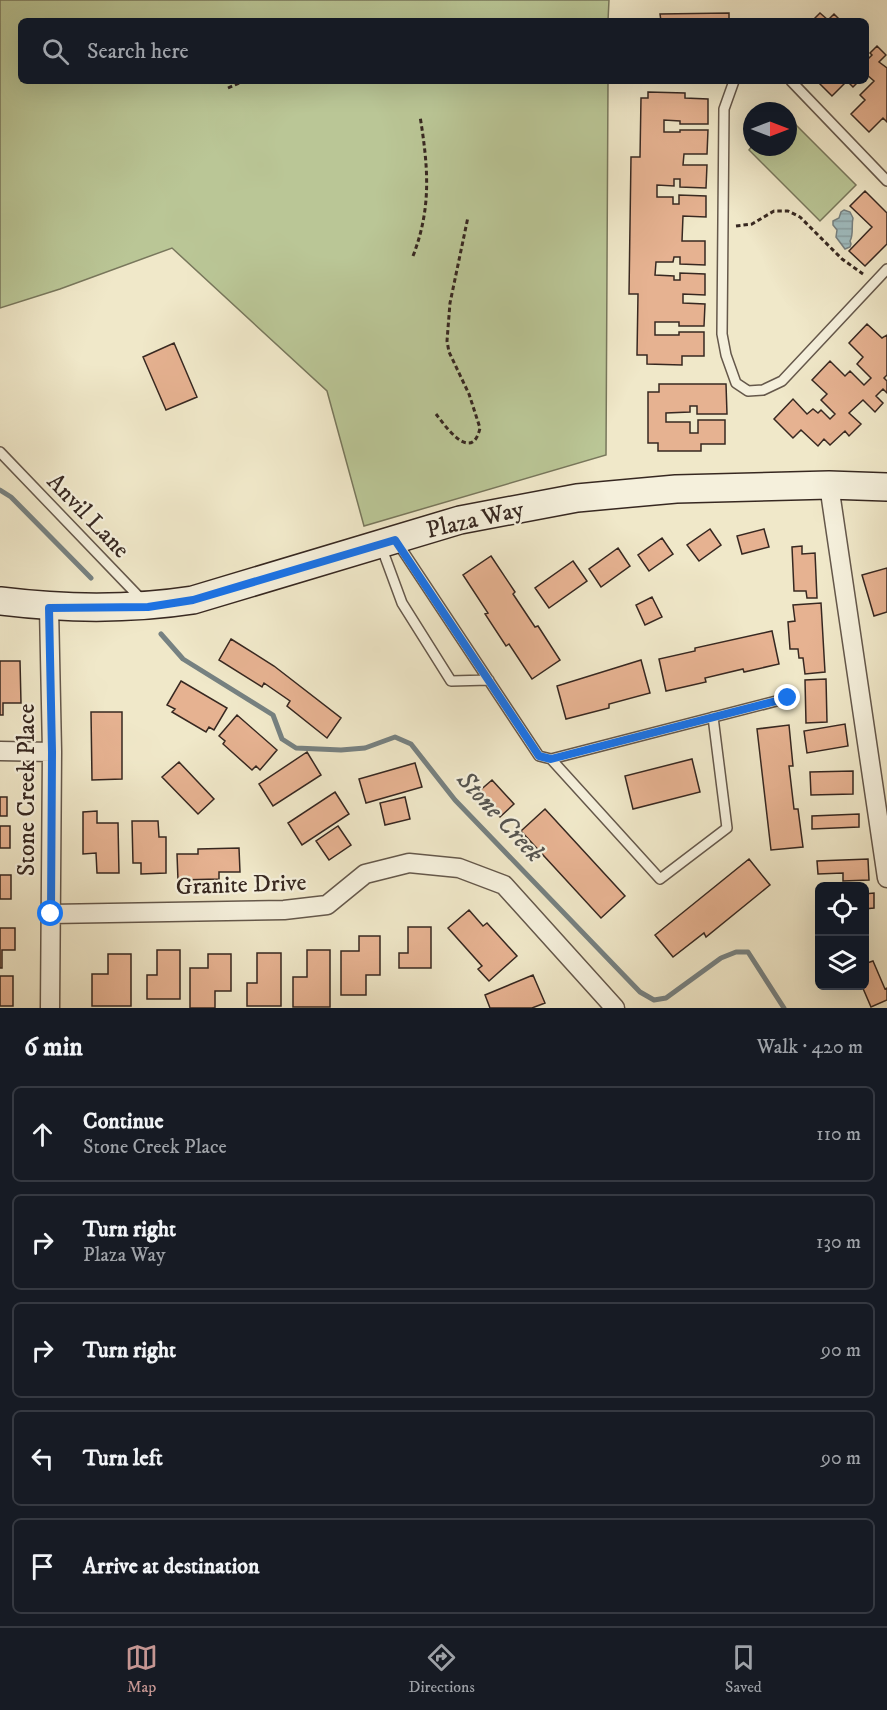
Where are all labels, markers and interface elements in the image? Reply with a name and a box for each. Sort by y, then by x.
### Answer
search box [18,18,869,84]
icon: search [39,35,72,68]
text: Search here [87,38,189,65]
north arrow [743,102,797,156]
street label: Anvil Lane [40,467,136,565]
street label: Plaza Way [423,494,527,546]
route end [774,684,800,710]
street label: Stone Creek Place [12,704,42,876]
water label: Stone Creek [448,763,551,870]
street label: Granite Drive [175,868,307,902]
map controls [815,882,869,990]
button: locate [815,882,869,936]
route start [37,900,63,926]
button: layers [815,936,869,990]
text: 6 min [24,1031,83,1064]
text: Walk · 420 m [757,1035,863,1060]
text: Continue [83,1108,164,1135]
icon: ahead [26,1118,59,1151]
text: 110 m [816,1122,861,1147]
text: Stone Creek Place [83,1135,227,1160]
text: Turn right [83,1216,176,1243]
icon: right [26,1226,59,1259]
text: 130 m [816,1230,861,1255]
text: Plaza Way [83,1243,166,1268]
icon: right [26,1334,59,1367]
text: Turn right [83,1337,176,1364]
text: 90 m [821,1338,861,1363]
icon: left [26,1442,59,1475]
text: Turn left [83,1445,163,1472]
text: 90 m [821,1446,861,1471]
icon: arrive [26,1550,59,1583]
text: Arrive at destination [83,1553,260,1580]
tab: Map [125,1641,158,1697]
tab: Directions [408,1641,475,1697]
tab: Saved [725,1641,762,1697]

